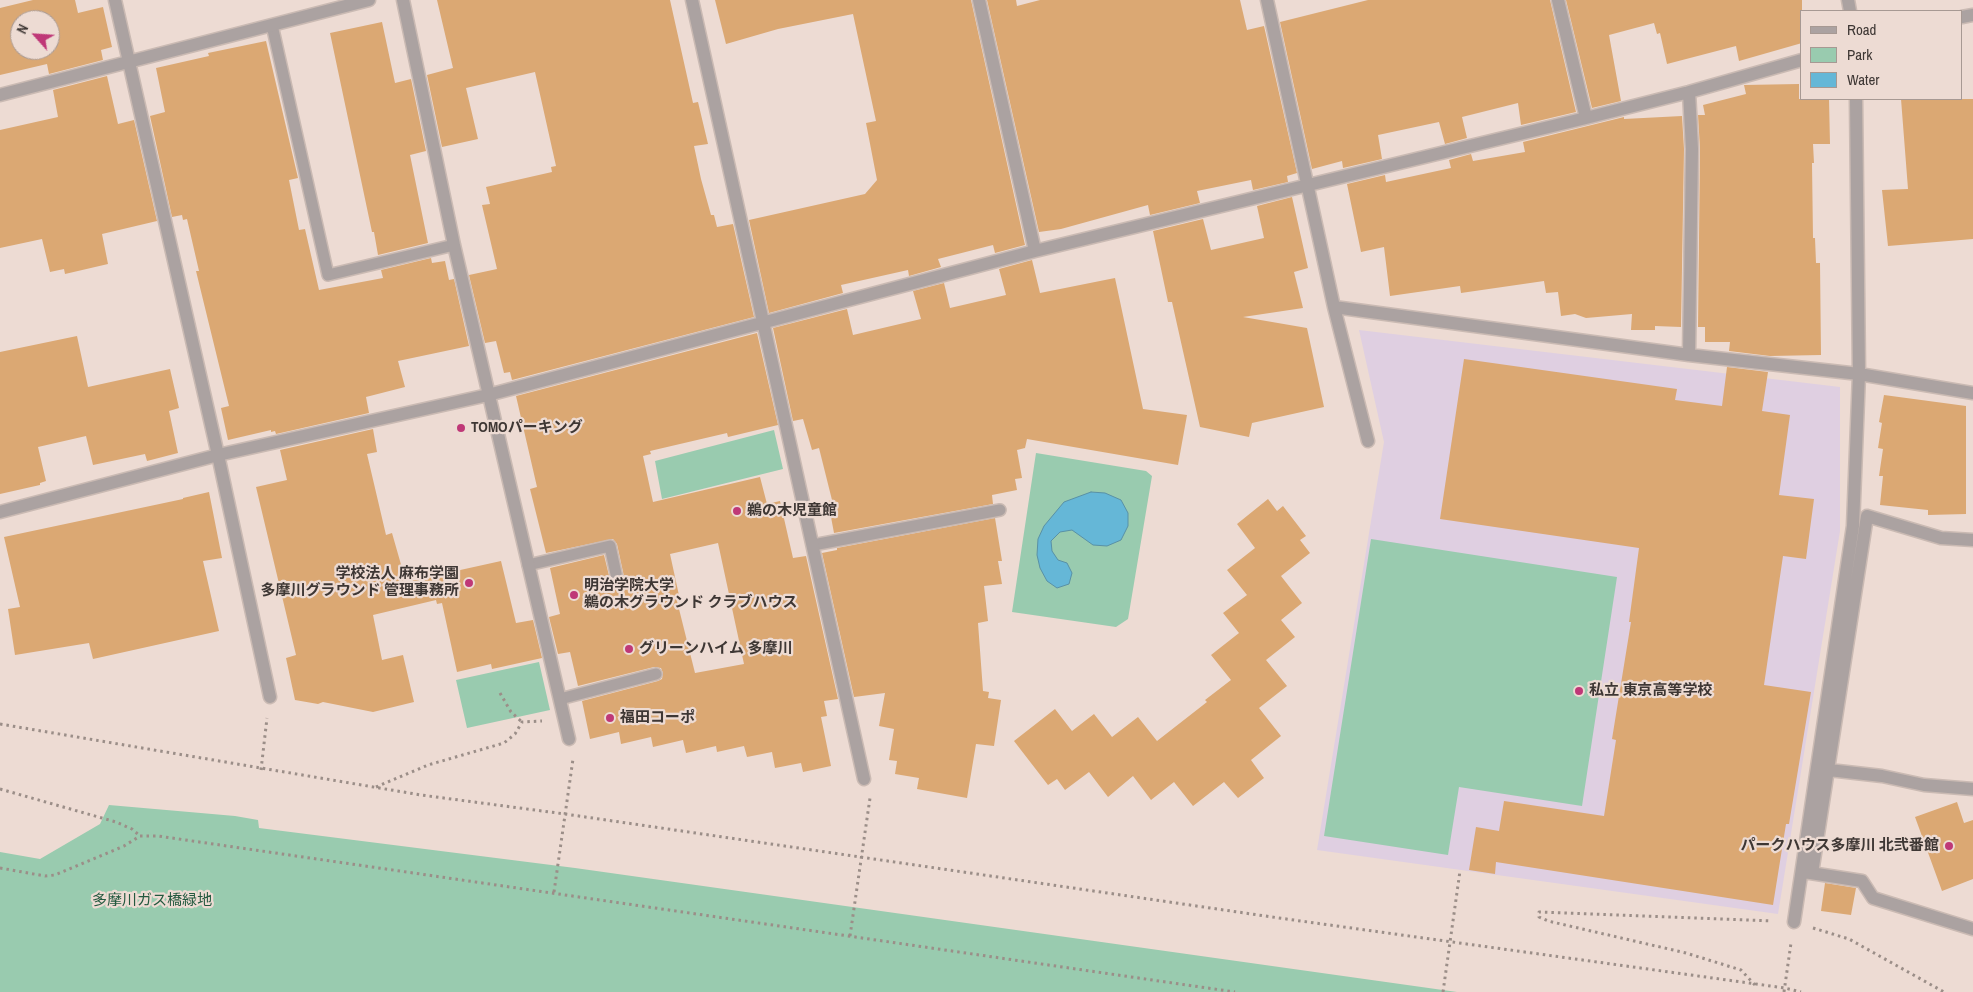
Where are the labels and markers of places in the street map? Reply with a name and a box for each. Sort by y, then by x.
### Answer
place label: TOMOパーキング [471,419,583,437]
marker: TOMOパーキング [455,422,467,434]
place label: 鵜の木児童館 [747,502,837,520]
marker: 鵜の木児童館 [731,505,743,517]
place label: 学校法人 麻布学園 多摩川グラウンド 管理事務所 [261,565,459,600]
marker: 学校法人 麻布学園 多摩川グラウンド 管理事務所 [463,577,475,589]
place label: 明治学院大学 鵜の木グラウンド クラブハウス [584,577,797,612]
marker: 明治学院大学 鵜の木グラウンド クラブハウス [568,589,580,601]
place label: グリーンハイム 多摩川 [639,640,792,658]
marker: グリーンハイム 多摩川 [623,643,635,655]
place label: 私立 東京高等学校 [1589,682,1712,700]
marker: 私立 東京高等学校 [1573,685,1585,697]
place label: 福田コーポ [620,709,695,727]
marker: 福田コーポ [604,712,616,724]
place label: パークハウス多摩川 北弐番館 [1741,837,1939,855]
marker: パークハウス多摩川 北弐番館 [1943,840,1955,852]

